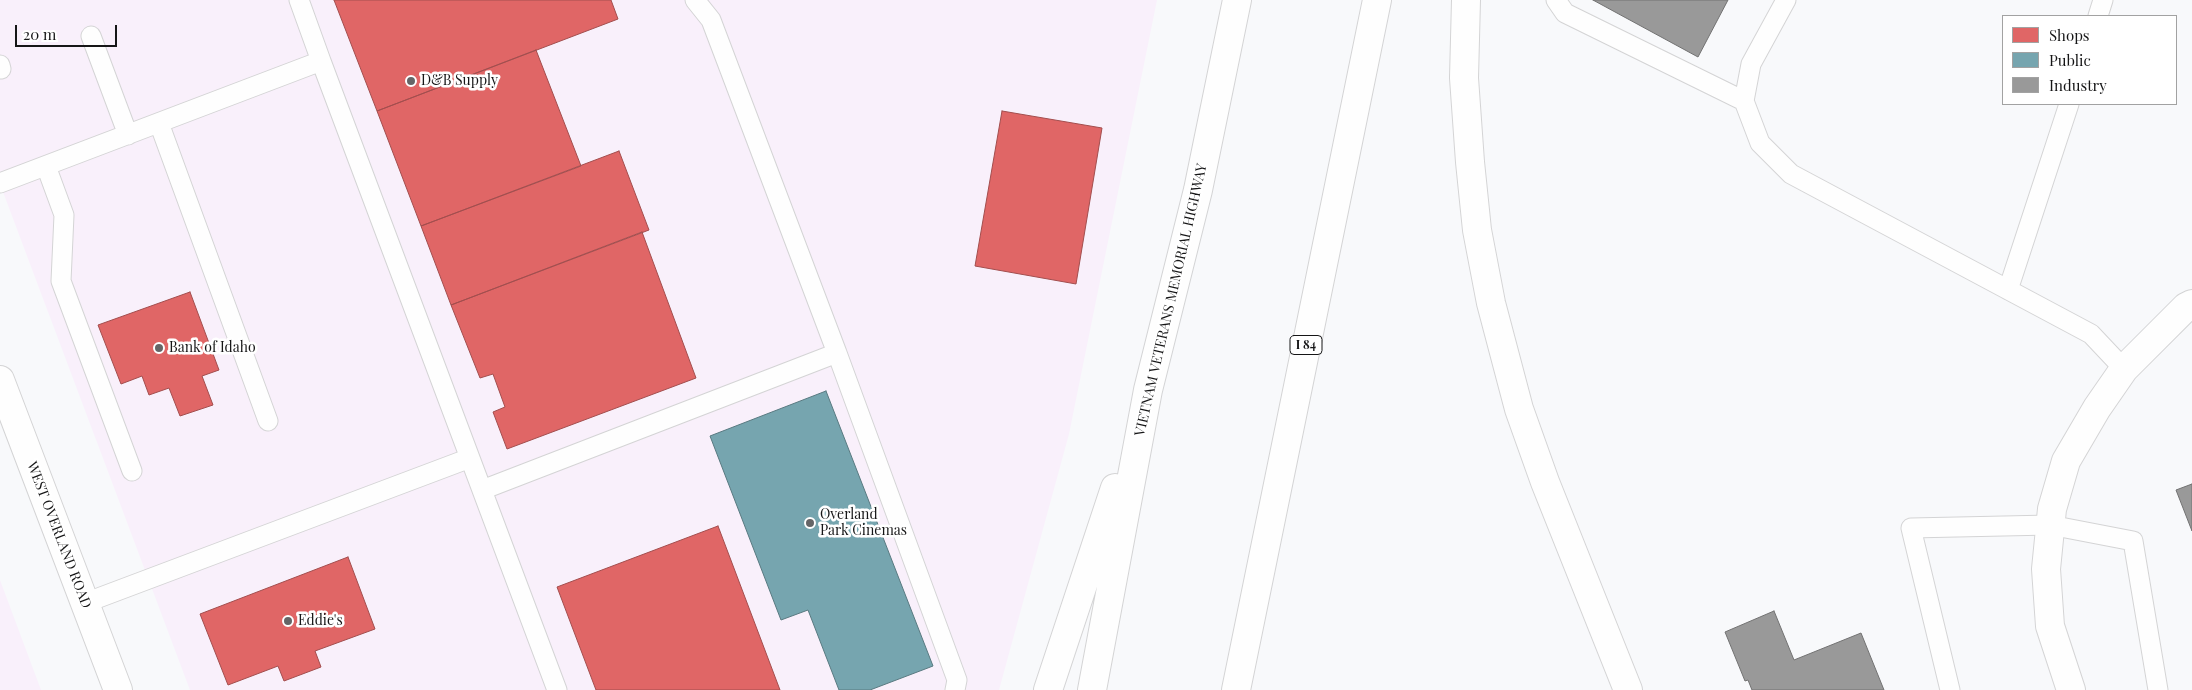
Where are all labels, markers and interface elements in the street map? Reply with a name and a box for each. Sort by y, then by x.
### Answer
scale bar [18,15,120,47]
legend [2002,15,2177,105]
text: 20 m [23,24,56,44]
text: Shops [2049,25,2090,45]
text: Public [2049,50,2091,70]
place label: D&B Supply [421,73,498,89]
marker: D&B Supply [405,75,417,87]
text: Industry [2049,75,2107,95]
street label: VIETNAM VETERANS MEMORIAL HIGHWAY [1131,162,1211,438]
road number: I 84 [1290,336,1322,354]
place label: Bank of Idaho [169,340,256,356]
marker: Bank of Idaho [153,342,165,354]
street label: WEST OVERLAND ROAD [23,459,95,611]
place label: Overland Park Cinemas [820,507,907,540]
marker: Overland Park Cinemas [804,517,816,529]
place label: Eddie's [298,613,343,629]
marker: Eddie's [282,615,294,627]

